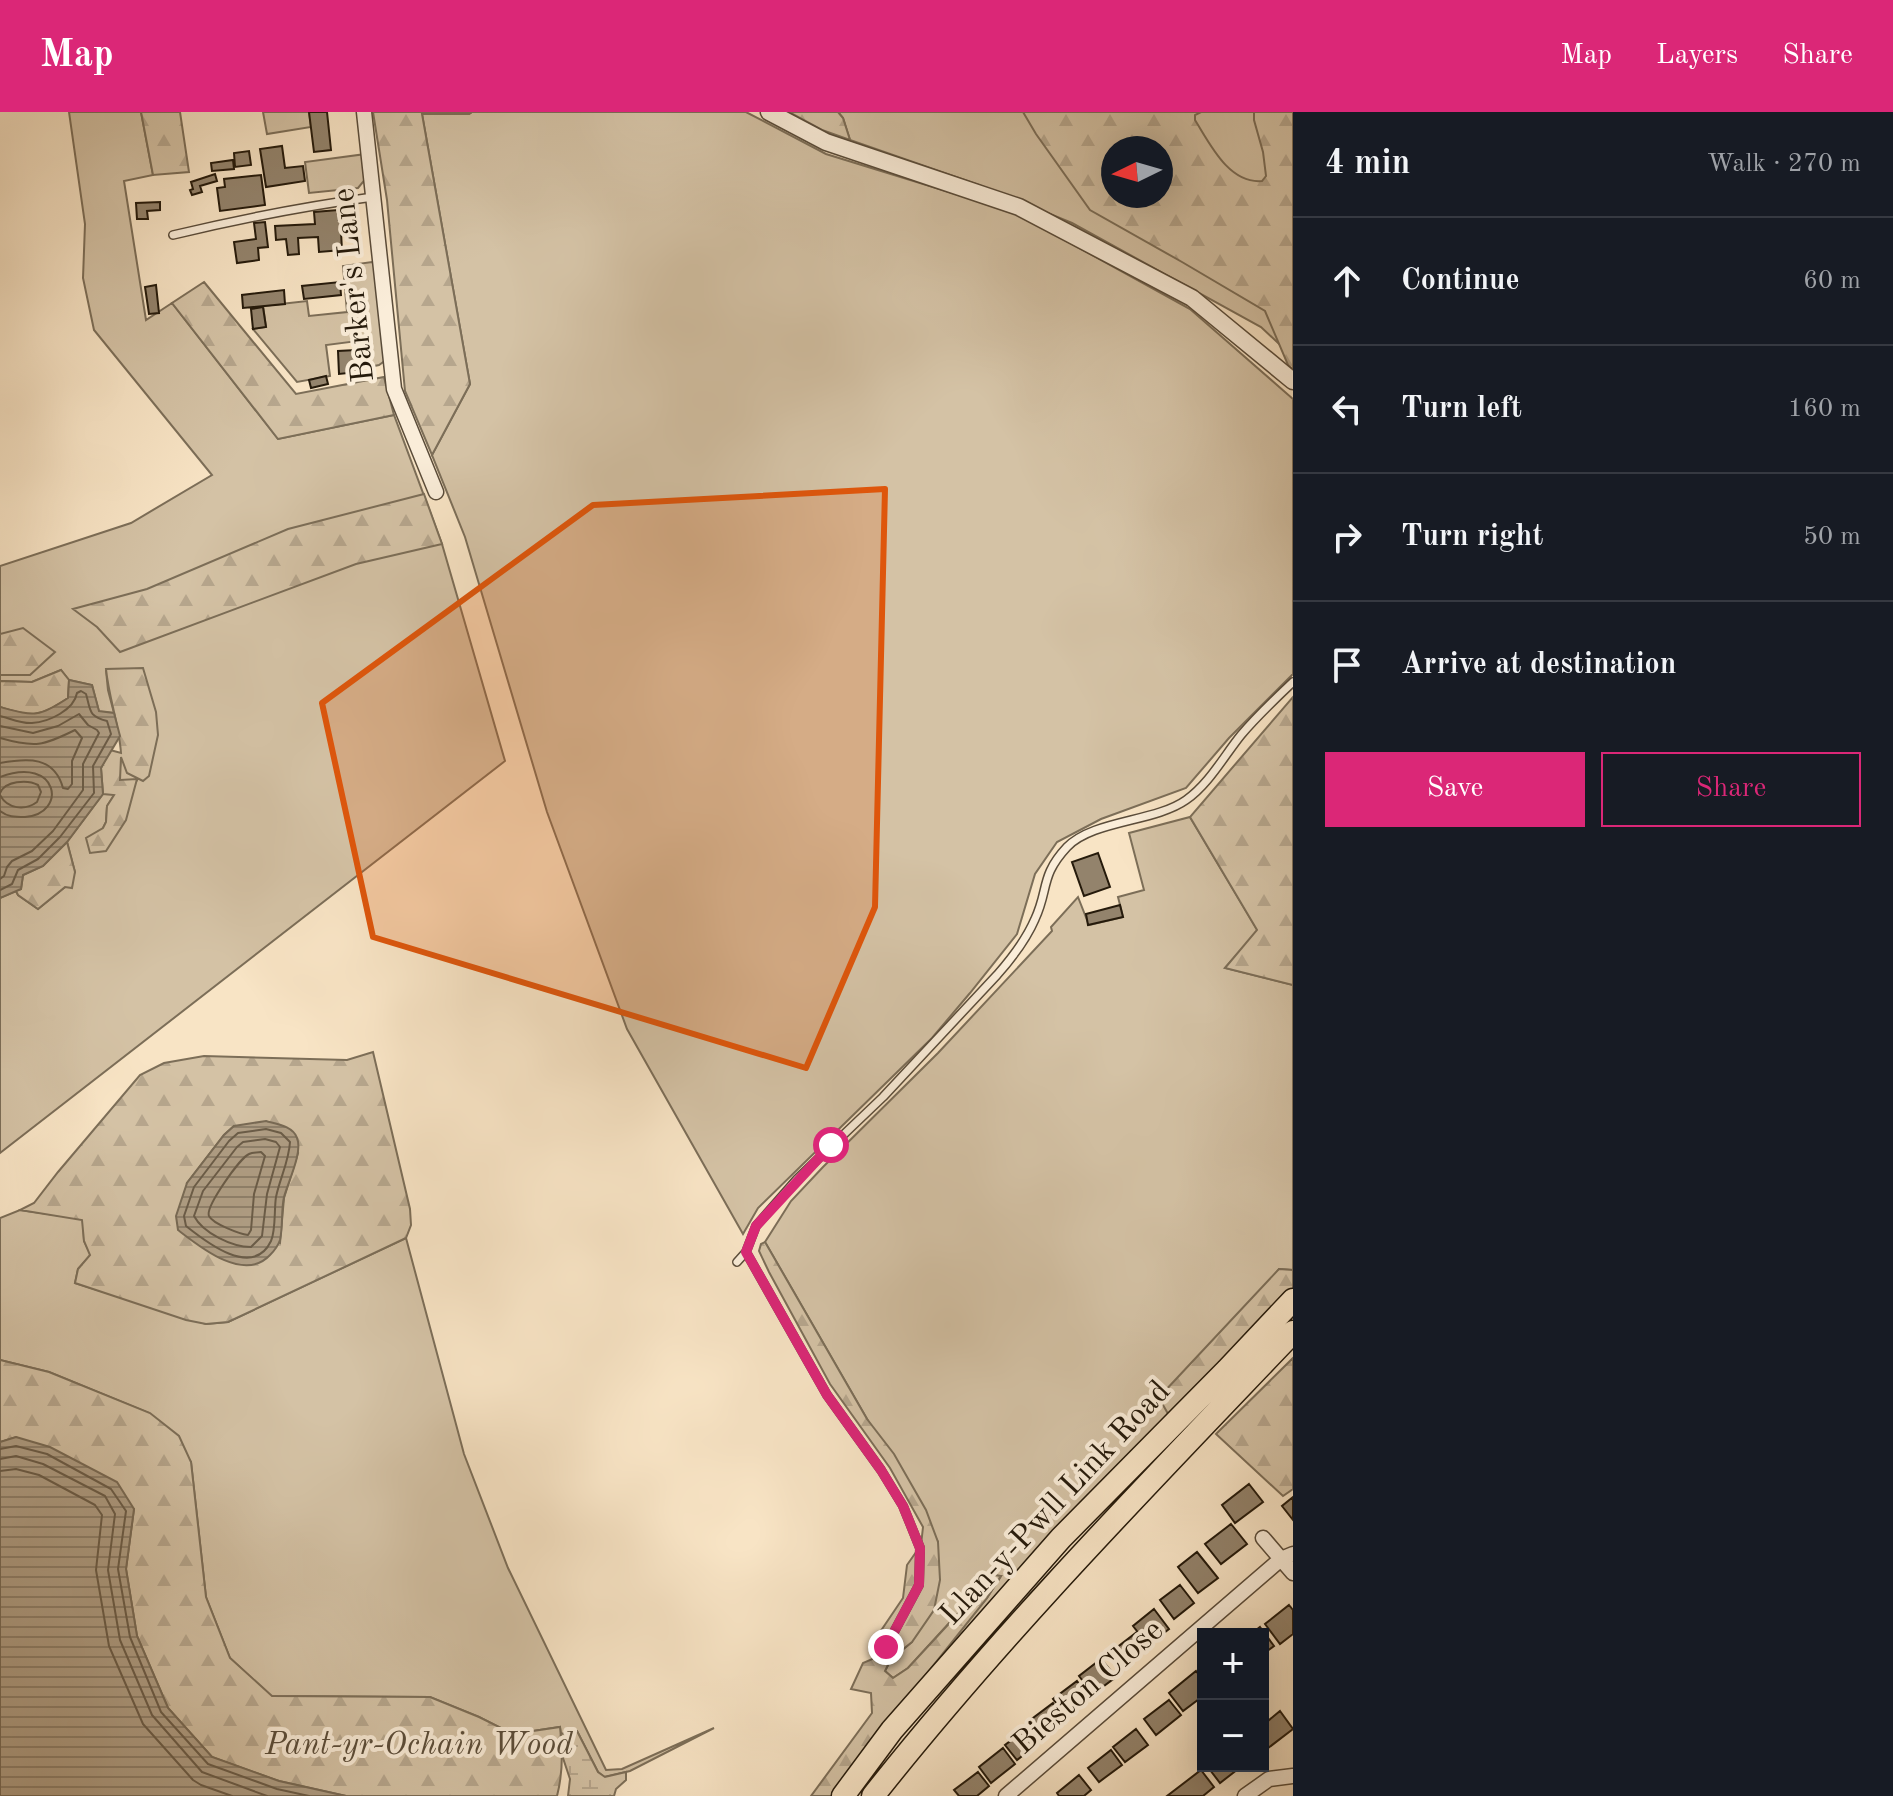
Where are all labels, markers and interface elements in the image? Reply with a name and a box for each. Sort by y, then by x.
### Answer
text: Map [40,37,114,75]
text: Map [1560,42,1612,70]
text: Layers [1656,42,1738,70]
text: Share [1782,42,1853,70]
north arrow [1101,136,1173,208]
text: 4 min [1325,147,1410,181]
text: Walk · 270 m [1707,151,1861,177]
street label: Barker's Lane [329,186,381,384]
icon: ahead [1325,259,1369,303]
text: Continue [1401,266,1520,296]
text: 60 m [1803,268,1861,294]
icon: left [1325,387,1369,431]
text: Turn left [1401,394,1522,424]
text: 160 m [1788,396,1861,422]
icon: right [1325,515,1369,559]
text: Turn right [1401,522,1543,552]
text: 50 m [1803,524,1861,550]
icon: arrive [1325,643,1369,687]
text: Arrive at destination [1401,650,1676,680]
button: Save [1325,752,1585,827]
button: Share [1601,752,1861,827]
route start [813,1127,849,1163]
street label: Llan-y-Pwll Link Road [935,1376,1177,1632]
street label: Bieston Close [1008,1615,1170,1761]
map controls [1197,1628,1269,1772]
button: + [1197,1628,1269,1700]
route end [868,1629,904,1665]
button: − [1197,1700,1269,1772]
park label: Pant-yr-Ochain Wood [264,1730,574,1762]

